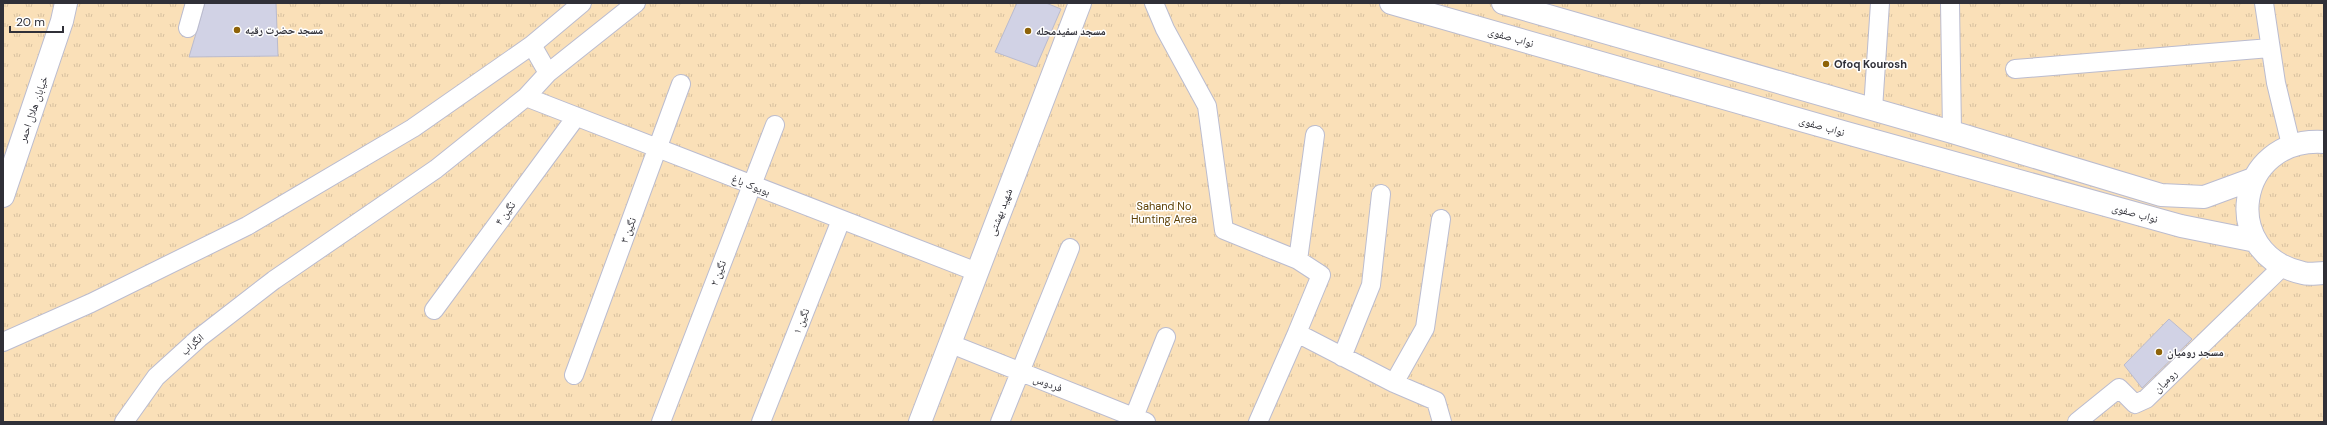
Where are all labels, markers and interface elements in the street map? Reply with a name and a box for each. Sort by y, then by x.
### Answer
scale bar [10,8,63,34]
text: 20 m [16,14,45,30]
place label: مسجد حضرت رقیه [245,23,323,37]
place label: مسجد سفیدمحله [1036,24,1106,38]
street label: نواب صفوی [1486,24,1536,50]
marker: مسجد حضرت رقیه [232,25,242,35]
marker: مسجد سفیدمحله [1023,26,1033,36]
place label: Ofoq Kourosh [1834,57,1907,71]
marker: Ofoq Kourosh [1821,59,1831,69]
street label: خیابان هلال احمر [15,74,51,145]
street label: نواب صفوی [1797,113,1847,139]
street label: بویوک باغ [730,171,772,199]
street label: شهید بهشتی [985,186,1015,238]
street label: نگین ۴ [492,198,518,228]
park label: Sahand No Hunting Area [1131,199,1197,226]
street label: نواب صفوی [2110,200,2160,226]
street label: نگین ۳ [617,215,639,245]
street label: نگین ۲ [707,258,729,288]
street label: نگین ۱ [790,306,812,336]
street label: انگراب [178,330,206,358]
place label: مسجد رومیان [2167,345,2224,360]
marker: مسجد رومیان [2154,347,2164,357]
street label: رومیان [2150,366,2180,396]
street label: فردوس [1032,371,1065,395]

